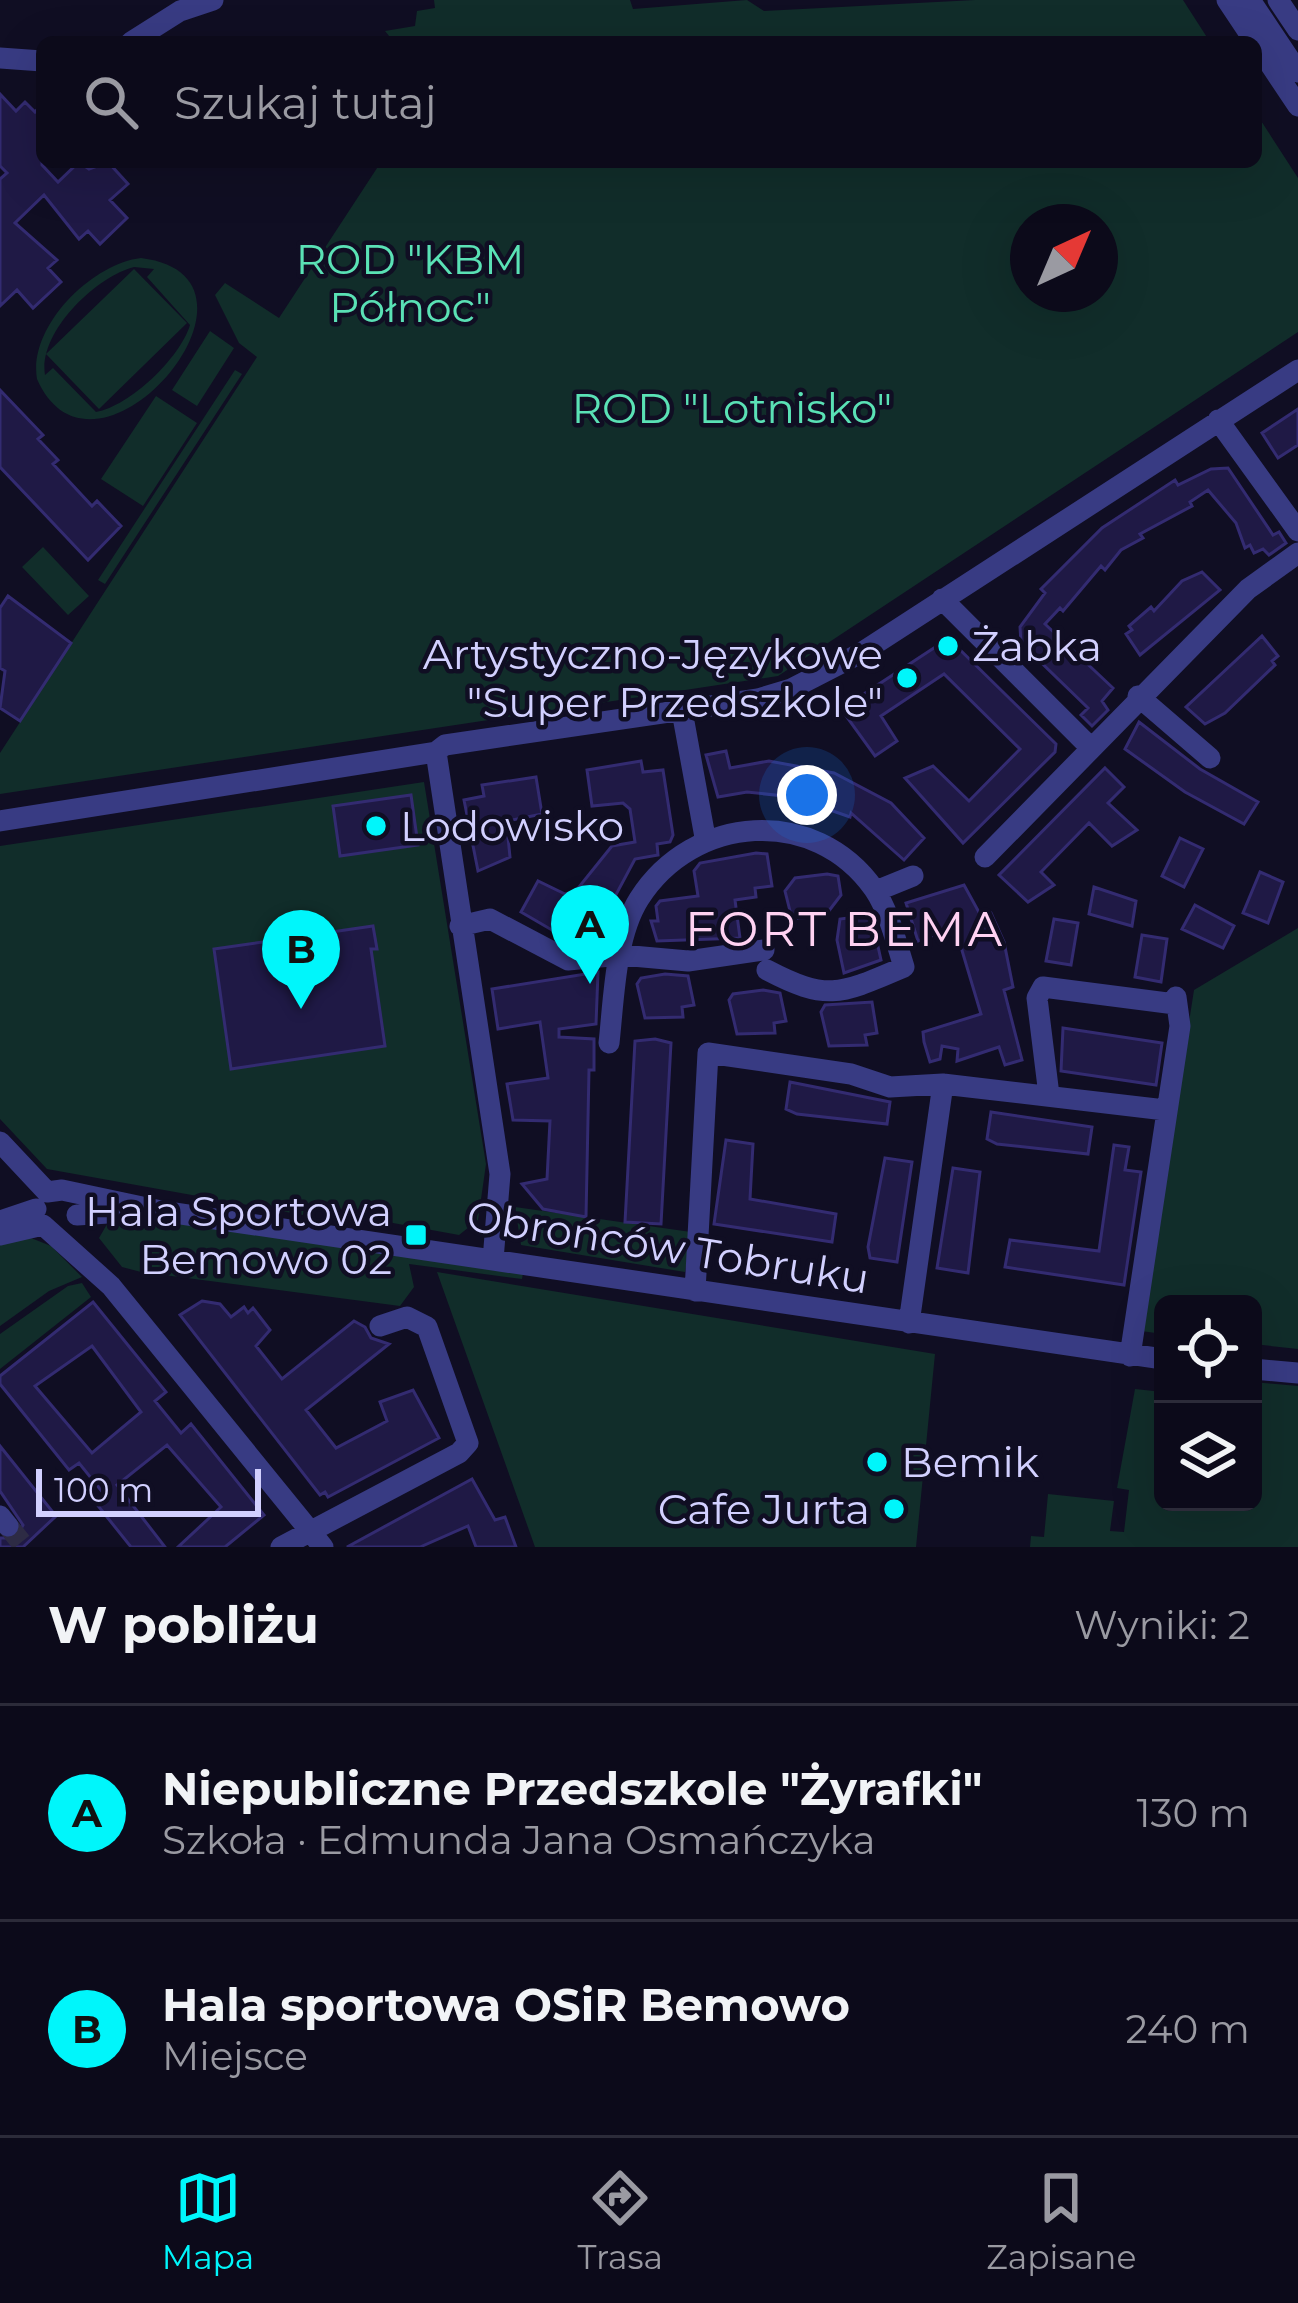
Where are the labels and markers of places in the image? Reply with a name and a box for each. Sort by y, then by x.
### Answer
place label: Żabka [972,620,1102,672]
place label: Artystyczno-Językowe "Super Przedszkole" [423,628,883,728]
marker: Żabka [935,633,961,659]
marker: Artystyczno-Językowe "Super Przedszkole" [894,665,920,691]
place label: Lodowisko [400,800,624,852]
marker: Lodowisko [363,813,389,839]
pin: A [551,885,629,984]
pin: B [262,910,340,1009]
place label: Hala Sportowa Bemowo 02 [85,1185,392,1285]
marker: Hala Sportowa Bemowo 02 [403,1222,429,1248]
place label: Bemik [901,1436,1039,1488]
marker: Bemik [864,1449,890,1475]
place label: Cafe Jurta [658,1483,870,1535]
marker: Cafe Jurta [881,1496,907,1522]

